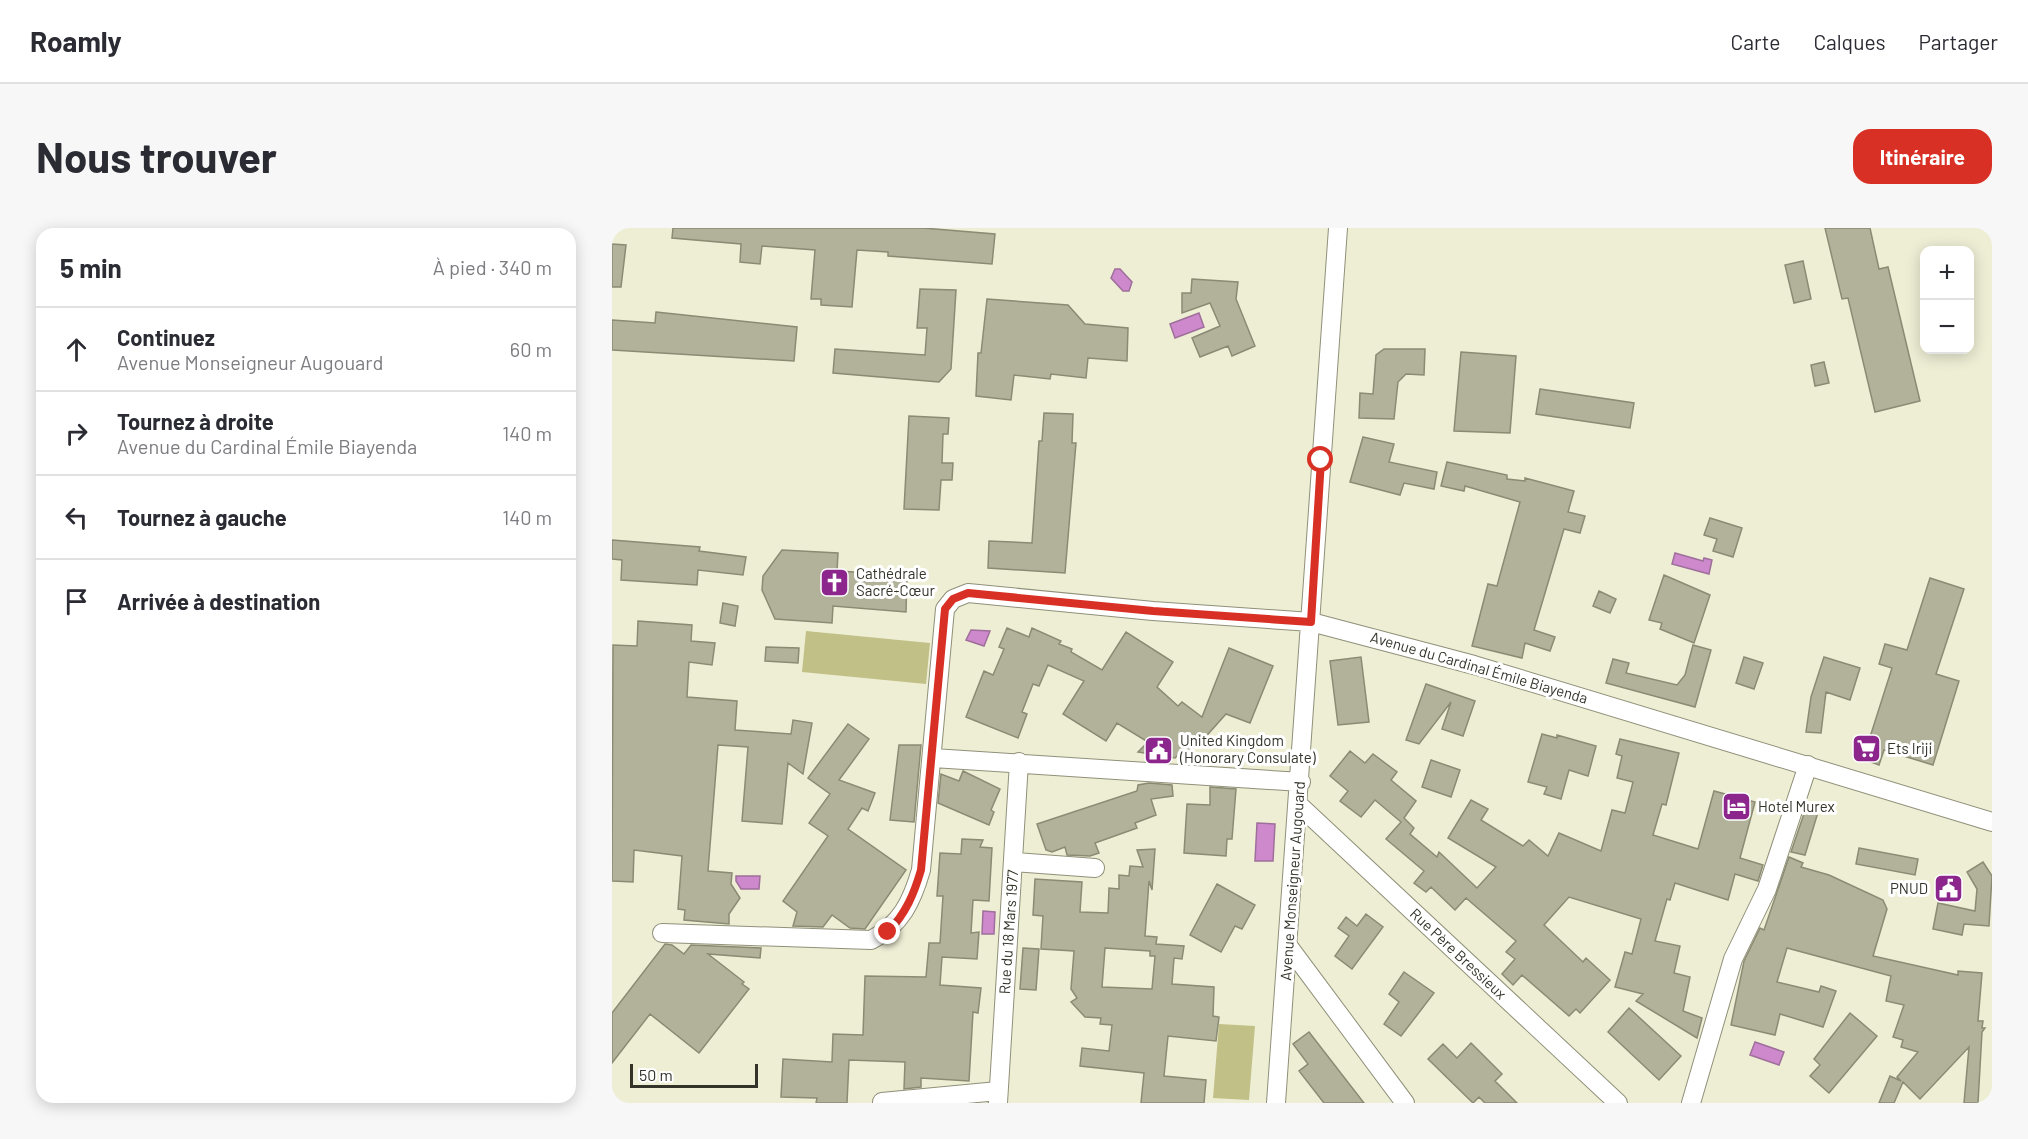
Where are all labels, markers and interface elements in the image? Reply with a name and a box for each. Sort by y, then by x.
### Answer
text: Roamly [30,24,122,58]
text: Carte [1731,29,1780,54]
text: Calques [1813,29,1886,54]
text: Partager [1919,29,1998,54]
button: Itinéraire [1853,129,1992,184]
text: Nous trouver [36,131,277,181]
map controls [1920,246,1974,354]
button: + [1920,246,1974,300]
text: 5 min [60,252,122,283]
text: À pied · 340 m [433,255,552,279]
button: − [1920,300,1974,354]
text: Continuez [117,324,215,350]
icon: ahead [60,333,93,366]
text: 60 m [510,337,552,361]
text: Avenue Monseigneur Augouard [117,350,383,374]
text: Tournez à droite [117,408,274,434]
icon: right [60,417,93,450]
text: 140 m [502,421,552,445]
text: Avenue du Cardinal Émile Biayenda [117,434,417,458]
route start [1307,446,1333,472]
icon: left [60,501,93,534]
text: Tournez à gauche [117,504,287,530]
text: 140 m [502,505,552,529]
place label: Cathédrale Sacré-Cœur [856,564,935,599]
church icon: Cathédrale Sacré-Cœur [819,567,851,599]
icon: arrive [60,585,93,618]
text: Arrivée à destination [117,588,320,614]
street label: Avenue du Cardinal Émile Biayenda [1369,627,1590,707]
place label: United Kingdom (Honorary Consulate) [1179,731,1316,766]
supermarket icon: Ets Iriji [1850,733,1882,765]
public building icon: United Kingdom (Honorary Consulate) [1143,734,1175,766]
place label: Ets Iriji [1887,739,1932,757]
street label: Avenue Monseigneur Augouard [1276,781,1308,981]
hotel icon: Hotel Murex [1721,791,1753,823]
place label: Hotel Murex [1758,797,1835,815]
street label: Rue du 18 Mars 1977 [995,869,1021,995]
public building icon: PNUD [1933,873,1965,905]
place label: PNUD [1890,879,1928,897]
street label: Rue Père Bressieux [1407,904,1511,1003]
route end [874,918,900,944]
scale bar [630,1061,758,1088]
text: 50 m [639,1065,673,1084]

